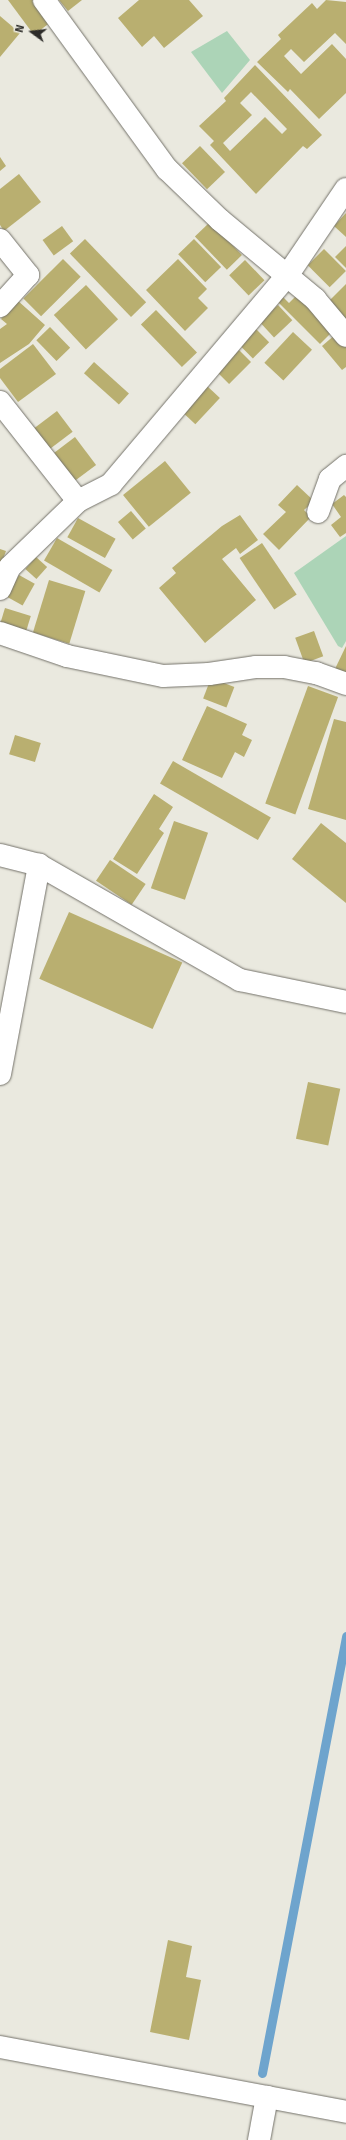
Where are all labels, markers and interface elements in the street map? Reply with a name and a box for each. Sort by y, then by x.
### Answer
north arrow [12,12,52,52]
text: N [13,23,27,34]

